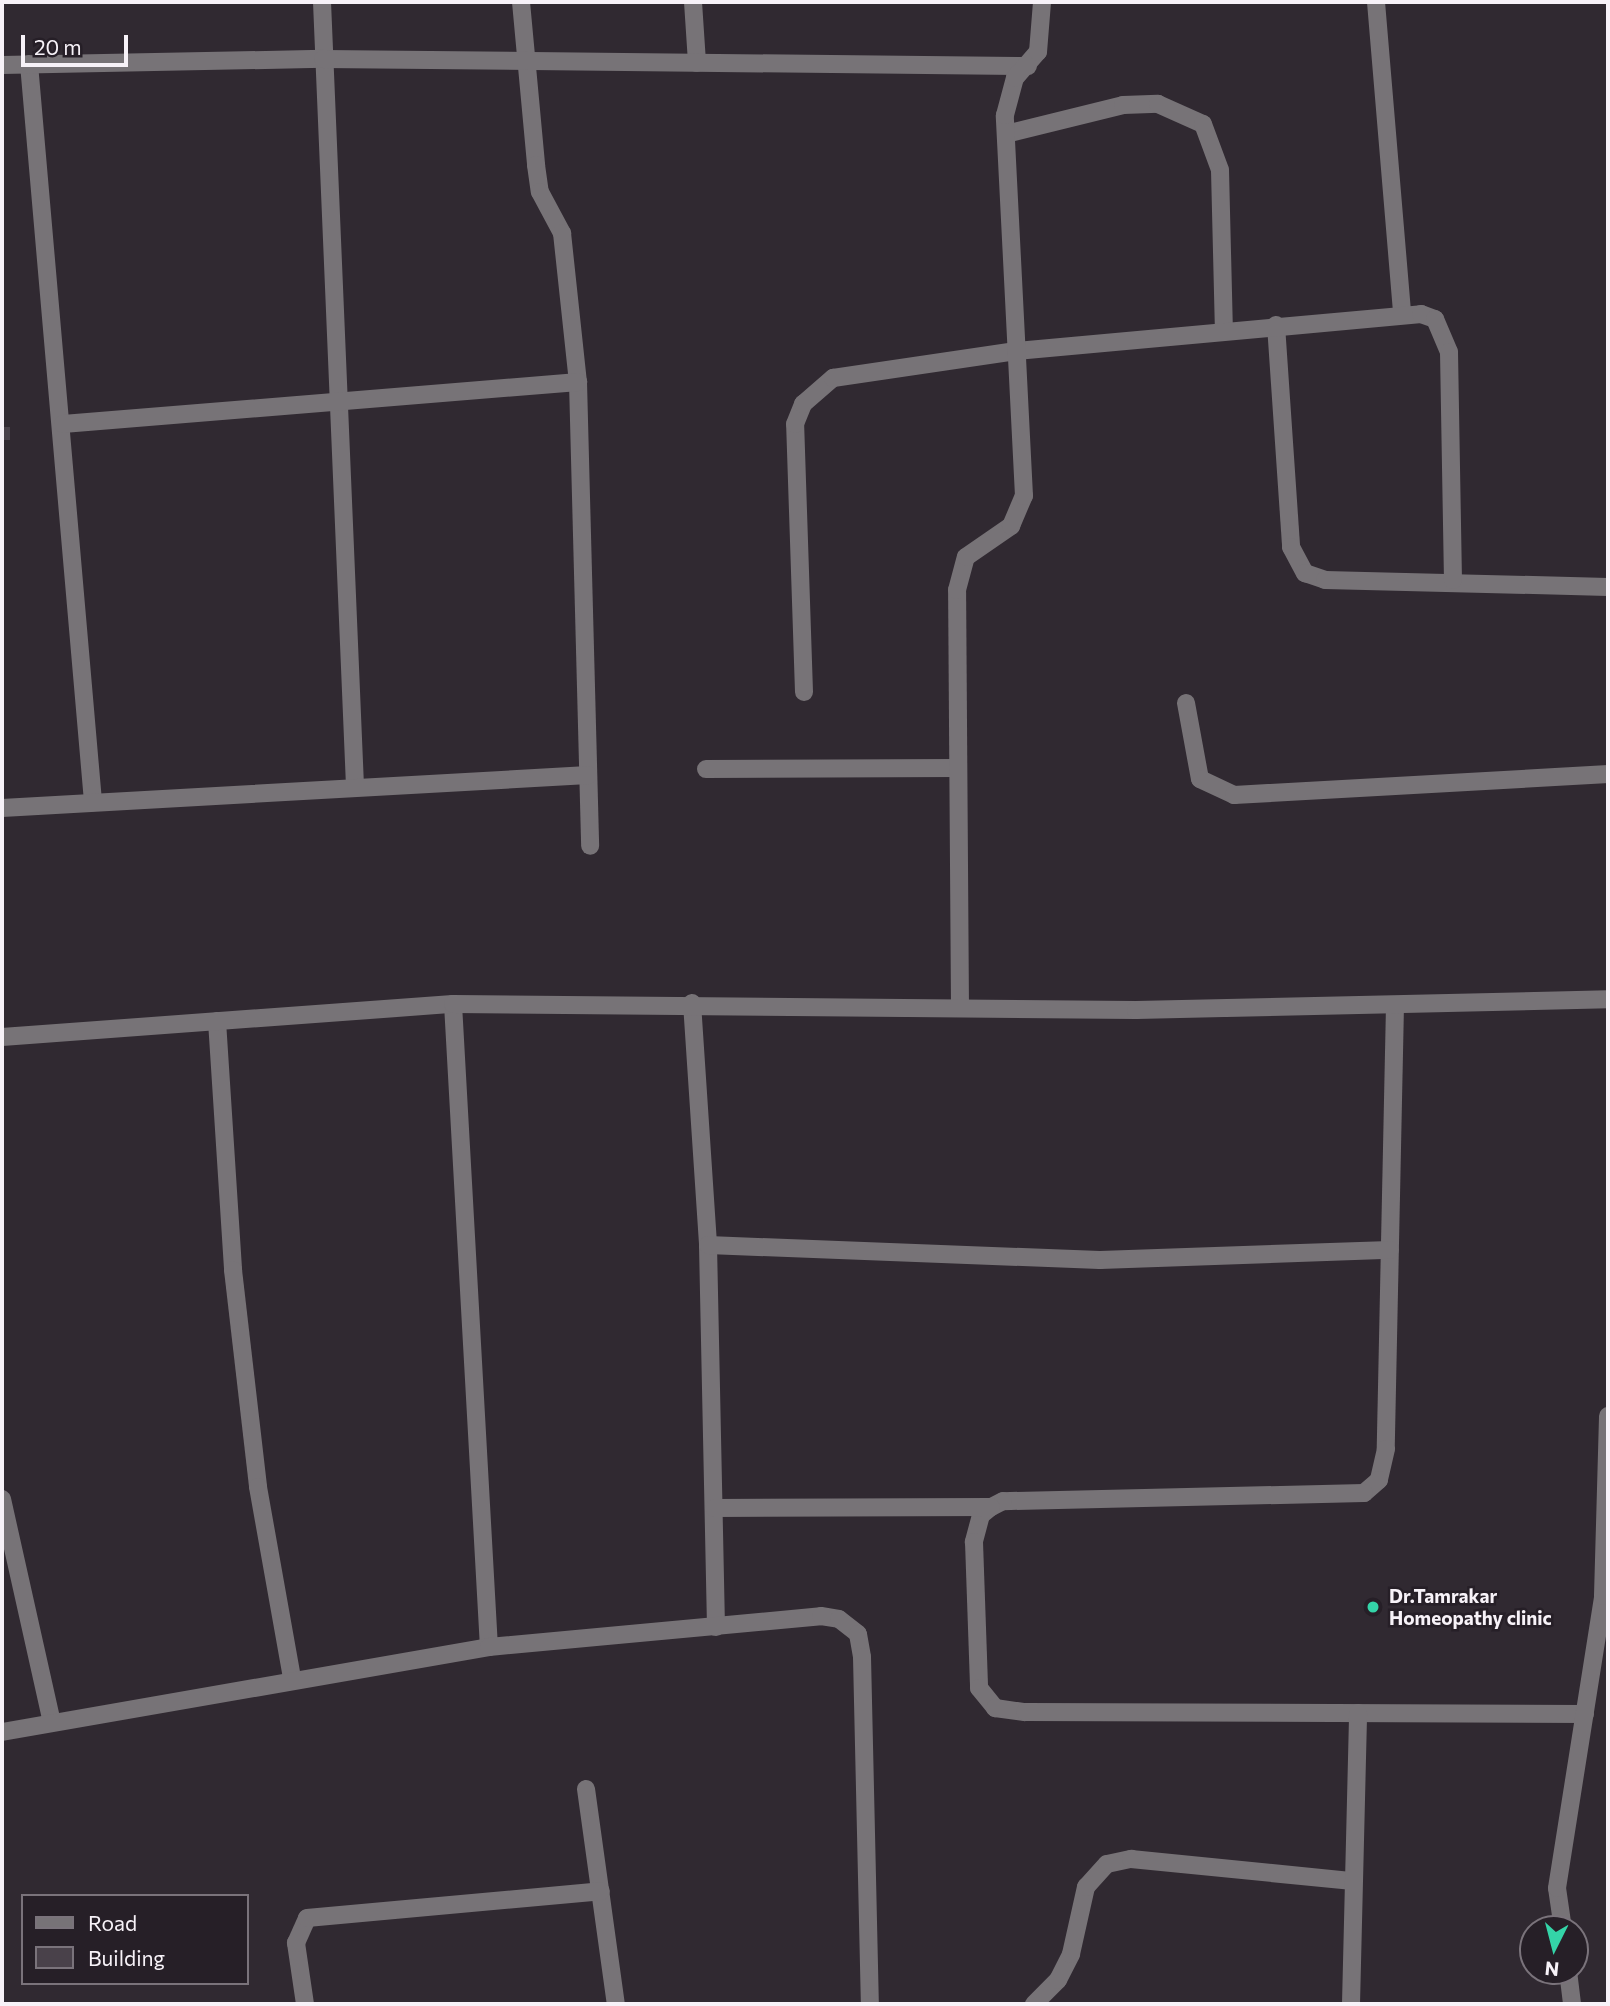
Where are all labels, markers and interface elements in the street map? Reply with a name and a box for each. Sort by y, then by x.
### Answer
scale bar [24,21,131,65]
text: 20 m [34,34,82,59]
place label: Dr.Tamrakar Homeopathy clinic [1389,1585,1552,1629]
marker: Dr.Tamrakar Homeopathy clinic [1363,1597,1383,1617]
legend [21,1894,248,1985]
text: Road [88,1910,137,1935]
north arrow [1519,1915,1589,1985]
text: Building [88,1945,165,1970]
text: N [1544,1957,1560,1982]

